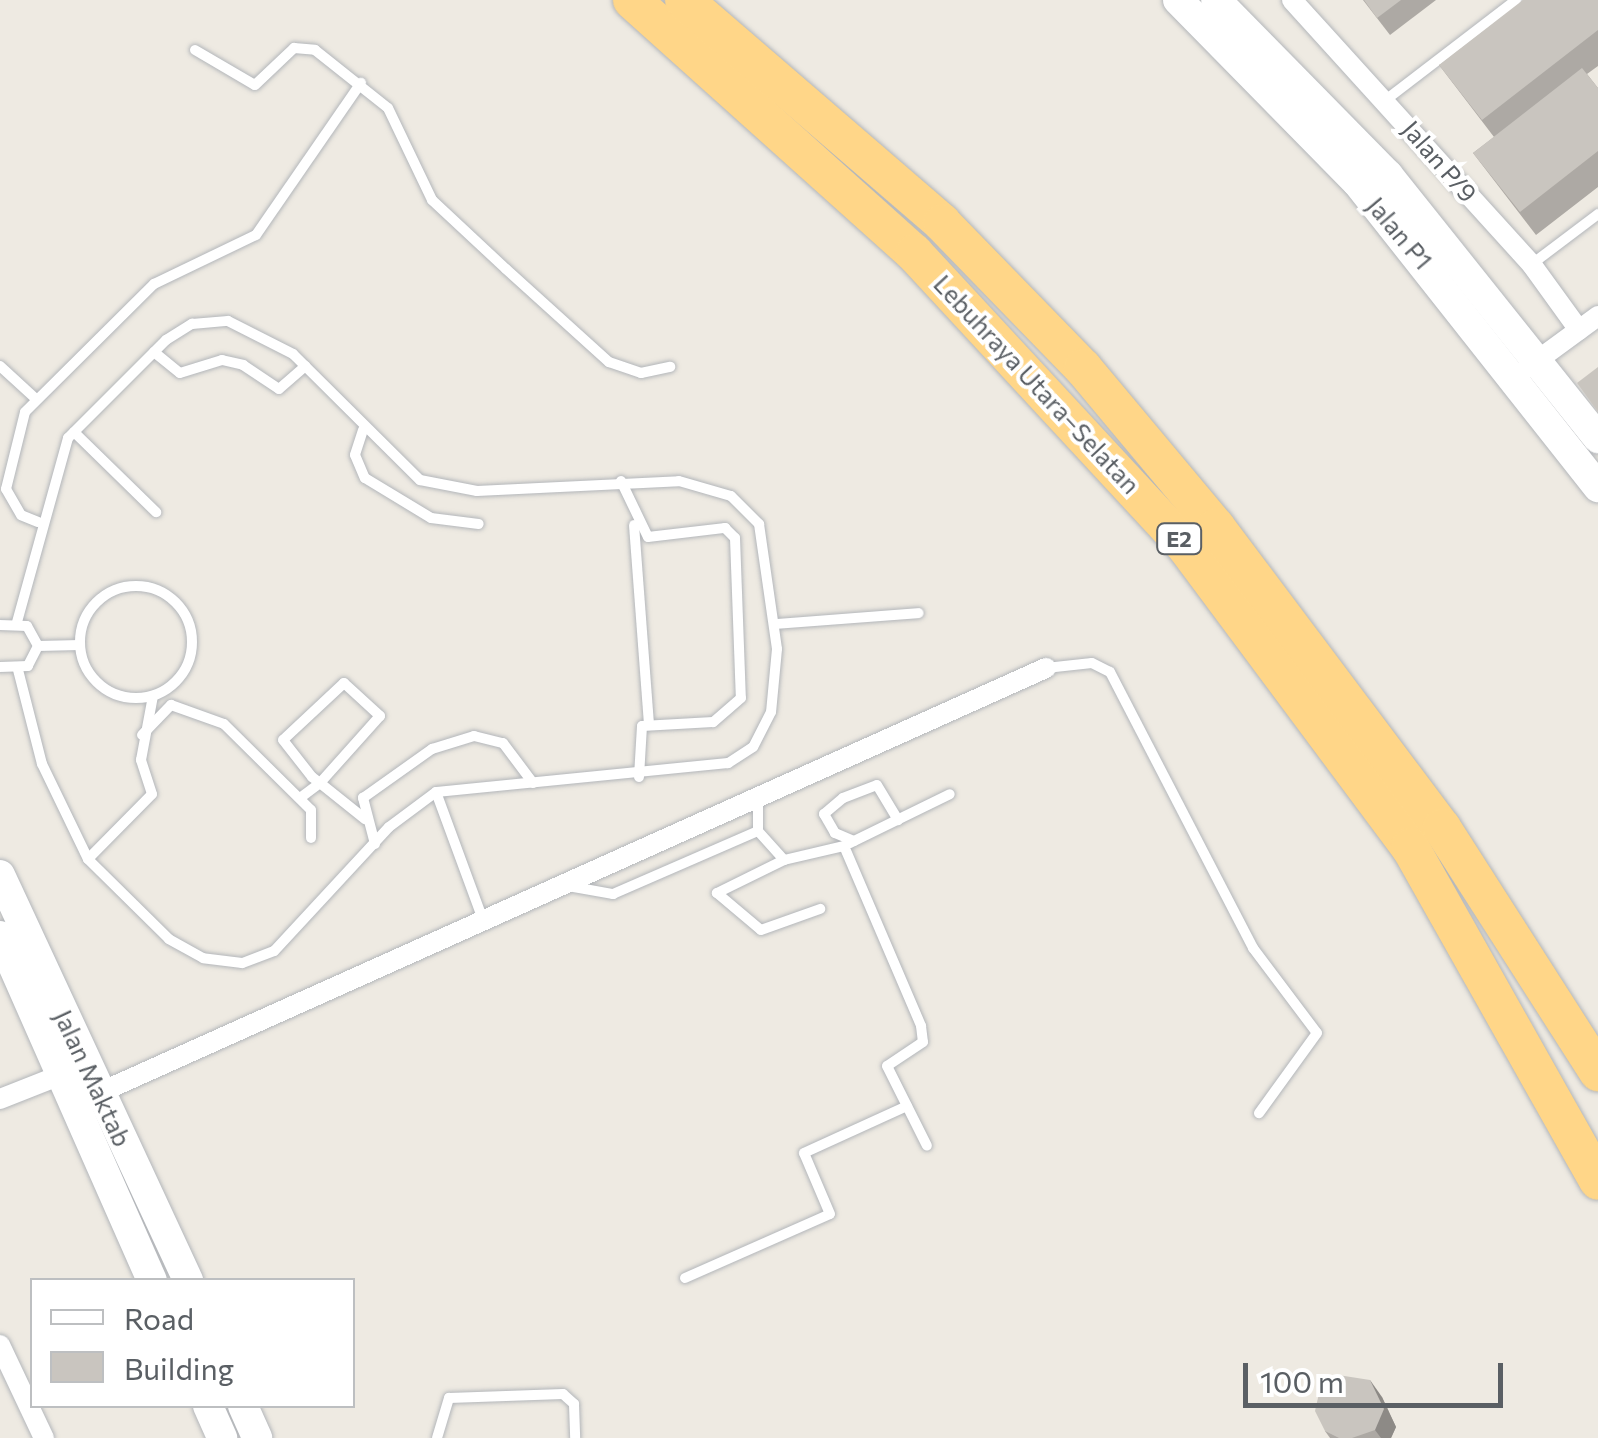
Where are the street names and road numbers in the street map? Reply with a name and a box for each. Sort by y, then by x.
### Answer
street label: Jalan P/9 [1397,114,1483,208]
street label: Jalan P1 [1361,191,1439,275]
street label: Lebuhraya Utara–Selatan [928,269,1146,499]
road number: E2 [1154,522,1204,556]
street label: Jalan Maktab [48,1005,138,1151]

